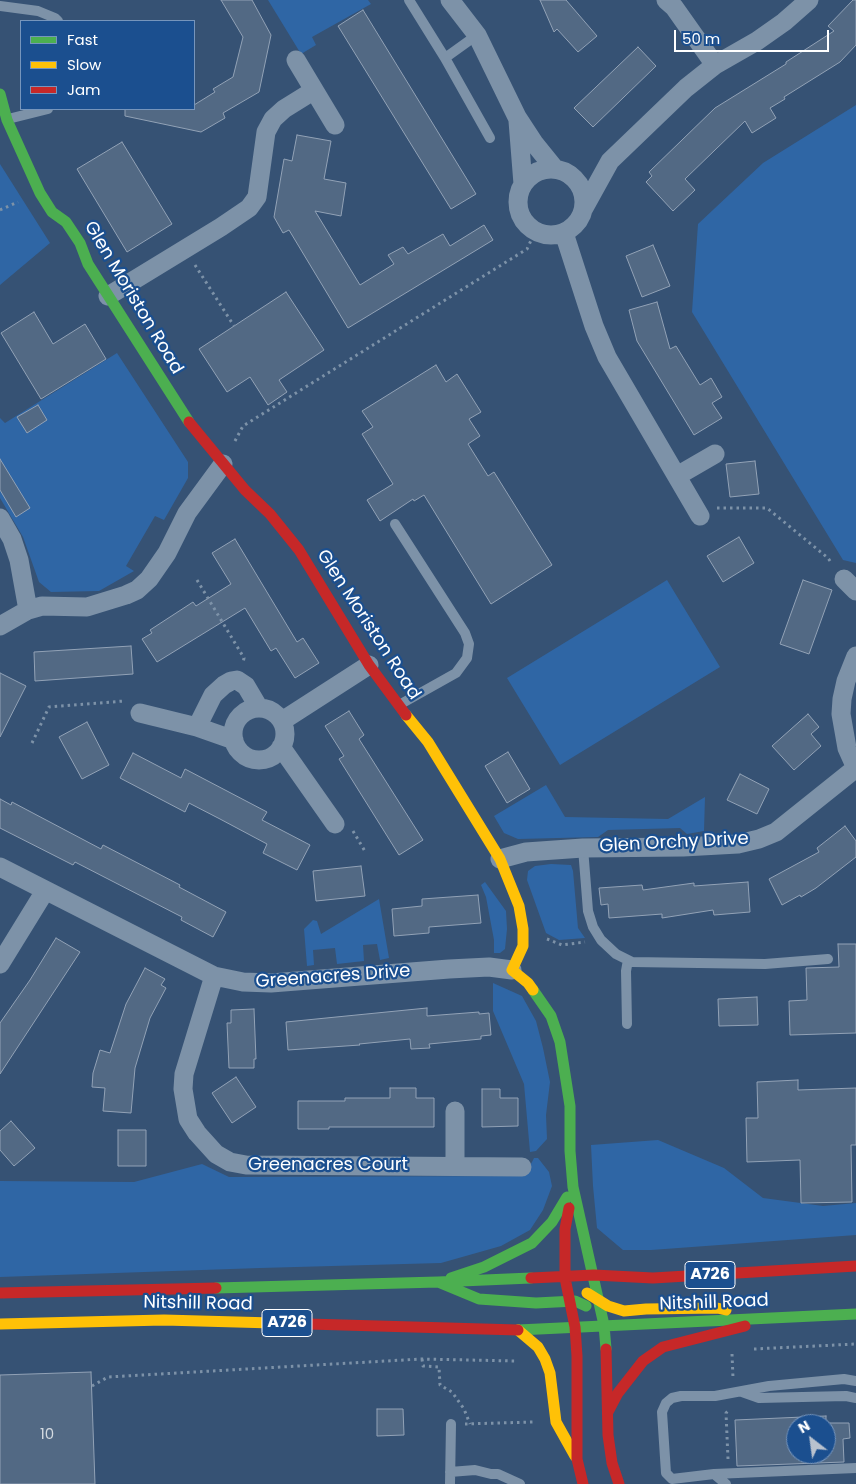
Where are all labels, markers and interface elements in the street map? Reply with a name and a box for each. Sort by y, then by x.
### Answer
legend [20,20,195,110]
scale bar [676,20,831,52]
text: 50 m [682,28,720,49]
text: Fast [67,29,98,50]
text: Slow [67,54,101,75]
text: Jam [67,79,101,100]
street label: Glen Moriston Road [79,218,187,378]
street label: Glen Moriston Road [311,546,425,704]
street label: Glen Orchy Drive [599,828,749,858]
street label: Greenacres Drive [255,961,411,993]
street label: Greenacres Court [248,1154,408,1176]
road number: A726 [685,1262,735,1288]
street label: Nitshill Road [659,1290,769,1316]
street label: Nitshill Road [143,1292,253,1316]
road number: A726 [262,1310,312,1336]
north arrow [786,1414,836,1464]
text: N [794,1416,814,1438]
house number: 10 [40,1426,54,1444]

